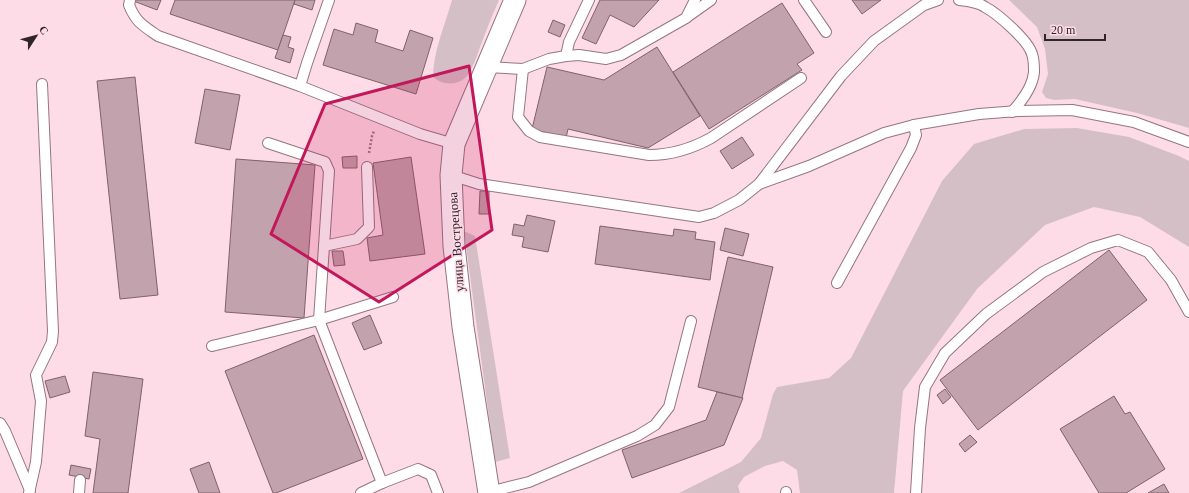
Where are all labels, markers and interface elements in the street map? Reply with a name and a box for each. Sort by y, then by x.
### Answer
north arrow [16,16,56,56]
scale bar [1045,16,1105,42]
text: С [37,23,51,37]
text: 20 m [1051,23,1076,37]
street label: улица Вострецова [445,191,467,292]

